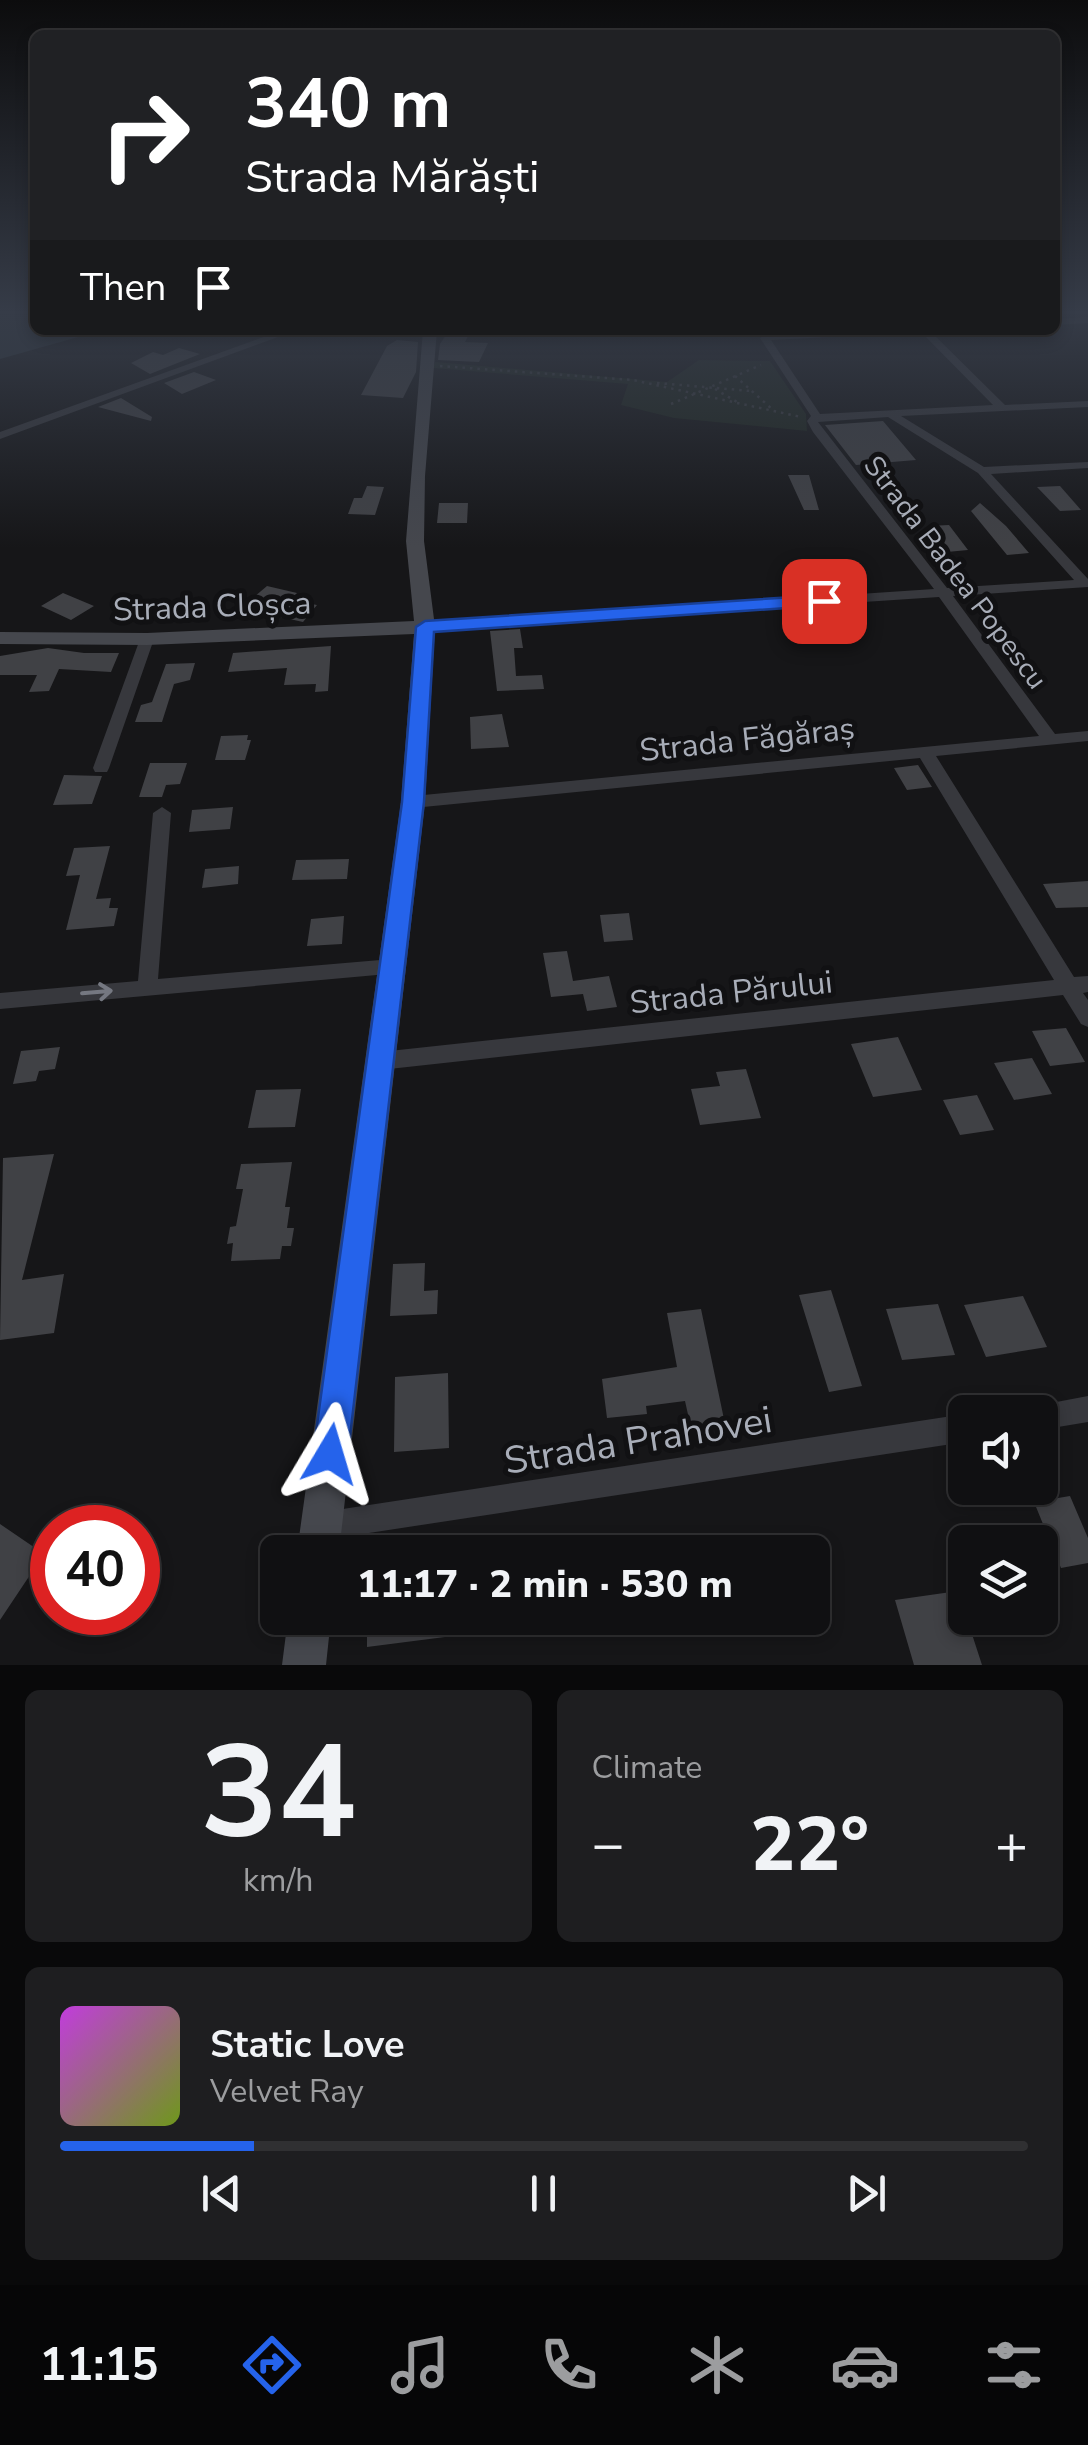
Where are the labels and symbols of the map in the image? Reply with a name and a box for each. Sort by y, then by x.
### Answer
street label: Strada Badea Popescu [855,448,1056,697]
pin [782,559,867,644]
street label: Strada Cloșca [112,582,312,631]
street label: Strada Făgăraș [637,707,857,772]
street label: Strada Părului [628,960,835,1025]
one-way arrow [81,983,113,1002]
street label: Strada Prahovei [501,1394,776,1487]
position arrow [278,1402,382,1506]
speed limit sign: 40 [30,1505,160,1635]

